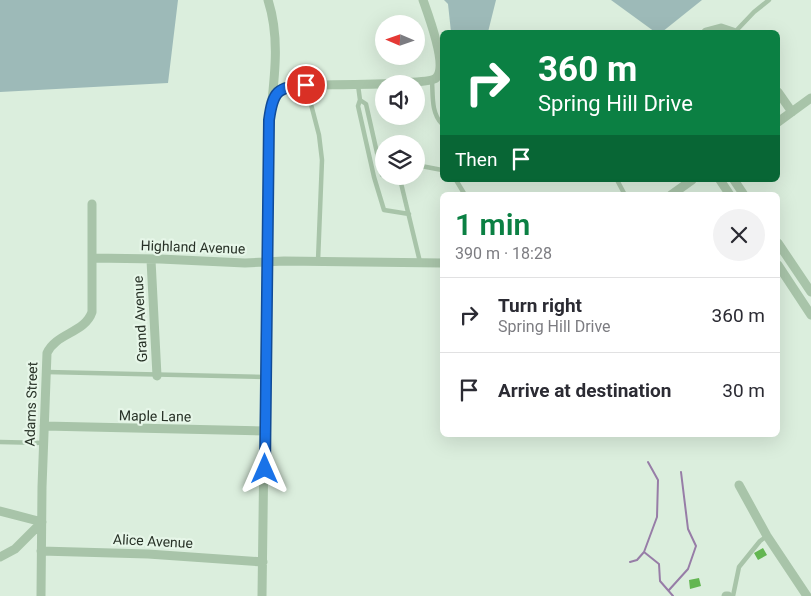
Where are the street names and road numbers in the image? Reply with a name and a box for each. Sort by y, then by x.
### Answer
street label: Highland Avenue [140,237,246,257]
street label: Grand Avenue [130,275,150,363]
street label: Adams Street [22,361,40,447]
street label: Maple Lane [119,407,191,425]
street label: Alice Avenue [113,531,193,551]

